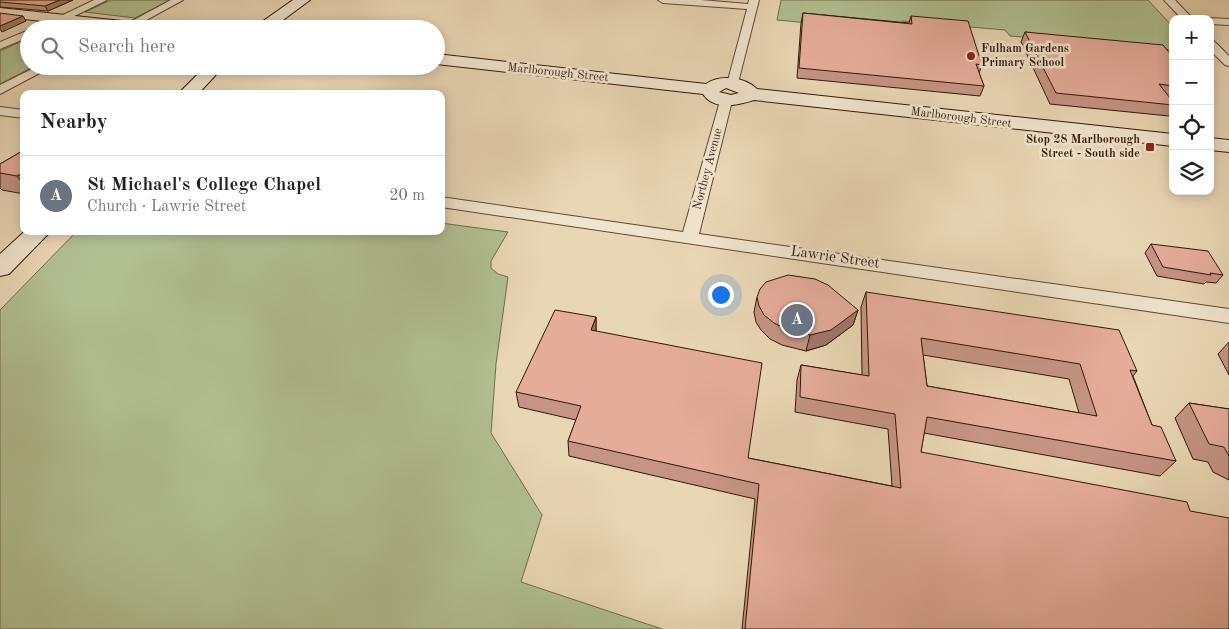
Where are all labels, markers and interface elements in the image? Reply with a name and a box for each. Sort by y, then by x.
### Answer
map controls [1169,15,1214,195]
button: + [1169,15,1214,60]
search box [20,20,445,75]
icon: search [38,34,66,62]
text: Search here [78,38,175,57]
place label: Fulham Gardens Primary School [981,43,1069,69]
marker: Fulham Gardens Primary School [965,50,977,62]
button: − [1169,60,1214,105]
street label: Marlborough Street [507,62,609,84]
button: locate [1169,105,1214,150]
street label: Marlborough Street [910,106,1012,130]
text: Nearby [40,112,108,133]
street label: Northey Avenue [691,126,725,211]
place label: Stop 28 Marlborough Street - South side [1026,134,1140,160]
marker: Stop 28 Marlborough Street - South side [1144,141,1156,153]
button: layers [1169,150,1214,195]
text: St Michael's College Chapel [87,176,321,195]
text: A [50,188,62,204]
text: 20 m [389,188,425,204]
text: Church · Lawrie Street [87,199,246,215]
street label: Lawrie Street [789,244,881,272]
your location [708,282,734,308]
pin: A [781,301,813,339]

